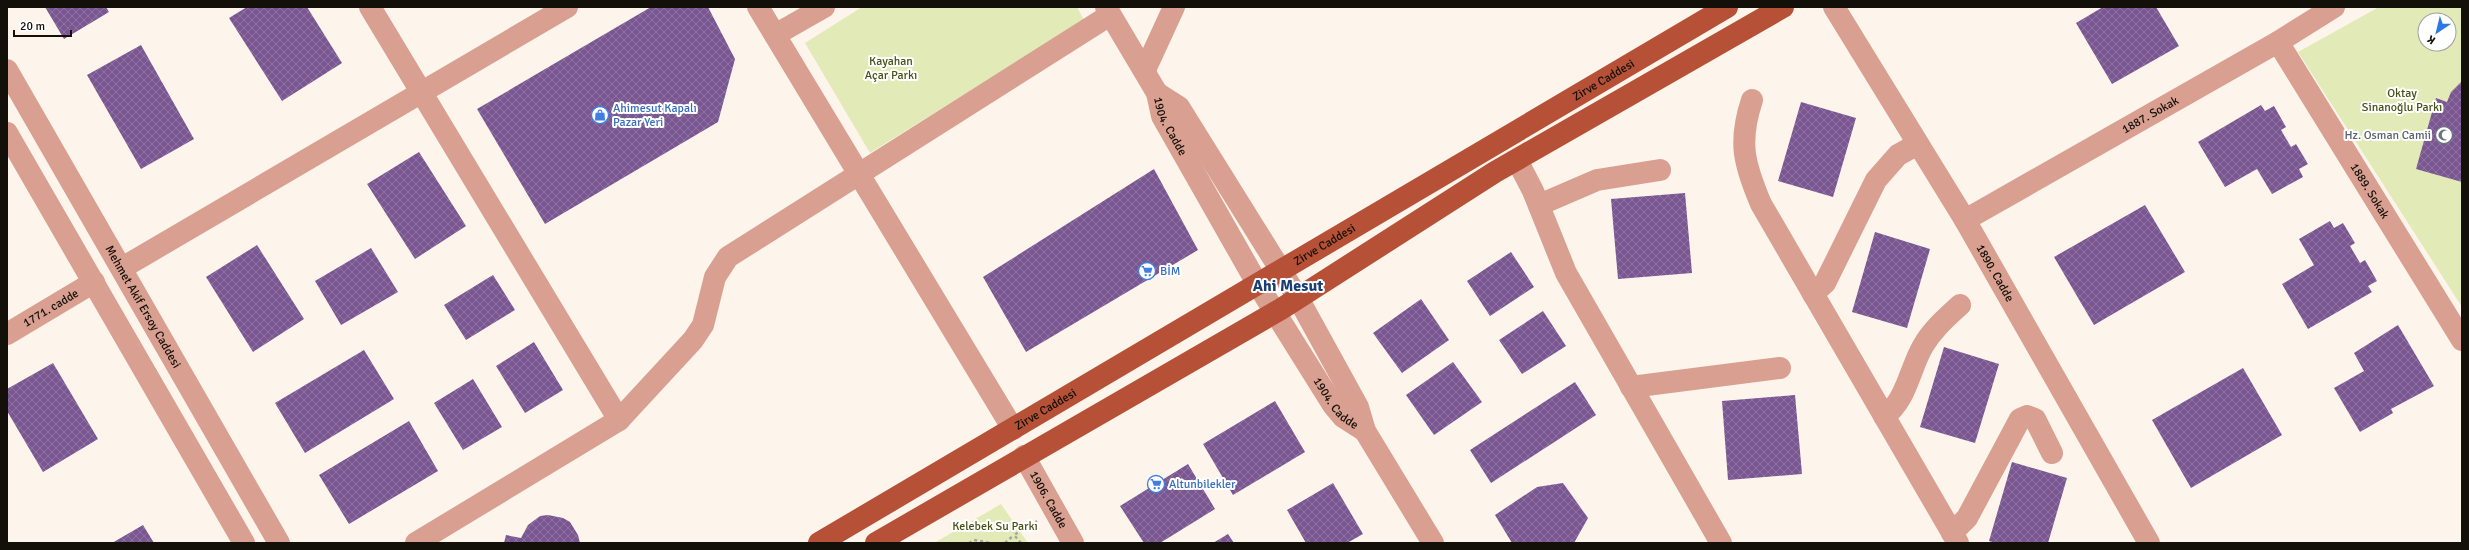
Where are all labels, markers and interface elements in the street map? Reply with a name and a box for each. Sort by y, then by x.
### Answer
scale bar [14,12,71,38]
north arrow [2417,12,2457,52]
text: 20 m [20,19,45,34]
text: K [2425,32,2438,47]
park label: Kayahan Açar Parkı [865,54,917,83]
street label: Zirve Caddesi [1570,56,1637,104]
park label: Oktay Sinanoğlu Parkı [2362,86,2442,115]
street label: 1887. Sokak [2119,93,2181,137]
street label: 1904. Cadde [1151,95,1190,158]
place label: Ahimesut Kapalı Pazar Yeri [613,101,697,130]
shop icon: Ahimesut Kapalı Pazar Yeri [590,105,610,125]
mosque icon: Hz. Osman Camii [2434,125,2454,145]
place label: Hz. Osman Camii [2344,128,2431,143]
street label: 1889. Sokak [2347,160,2393,222]
street label: Zirve Caddesi [1291,221,1358,269]
street label: 1890. Cadde [1973,242,2017,304]
street label: Mehmet Akif Ersoy Caddesi [102,243,184,371]
supermarket icon: BİM [1137,261,1157,281]
place label: BİM [1160,264,1180,279]
district label: Ahi Mesut [1253,276,1323,296]
street label: 1771. cadde [20,285,81,330]
street label: 1904. Cadde [1310,375,1361,432]
street label: Zirve Caddesi [1012,385,1079,433]
street label: 1906. Cadde [1026,468,1071,531]
supermarket icon: Altunbilekler [1146,474,1166,494]
place label: Altunbilekler [1169,477,1236,492]
park label: Kelebek Su Parkı [952,519,1038,534]

